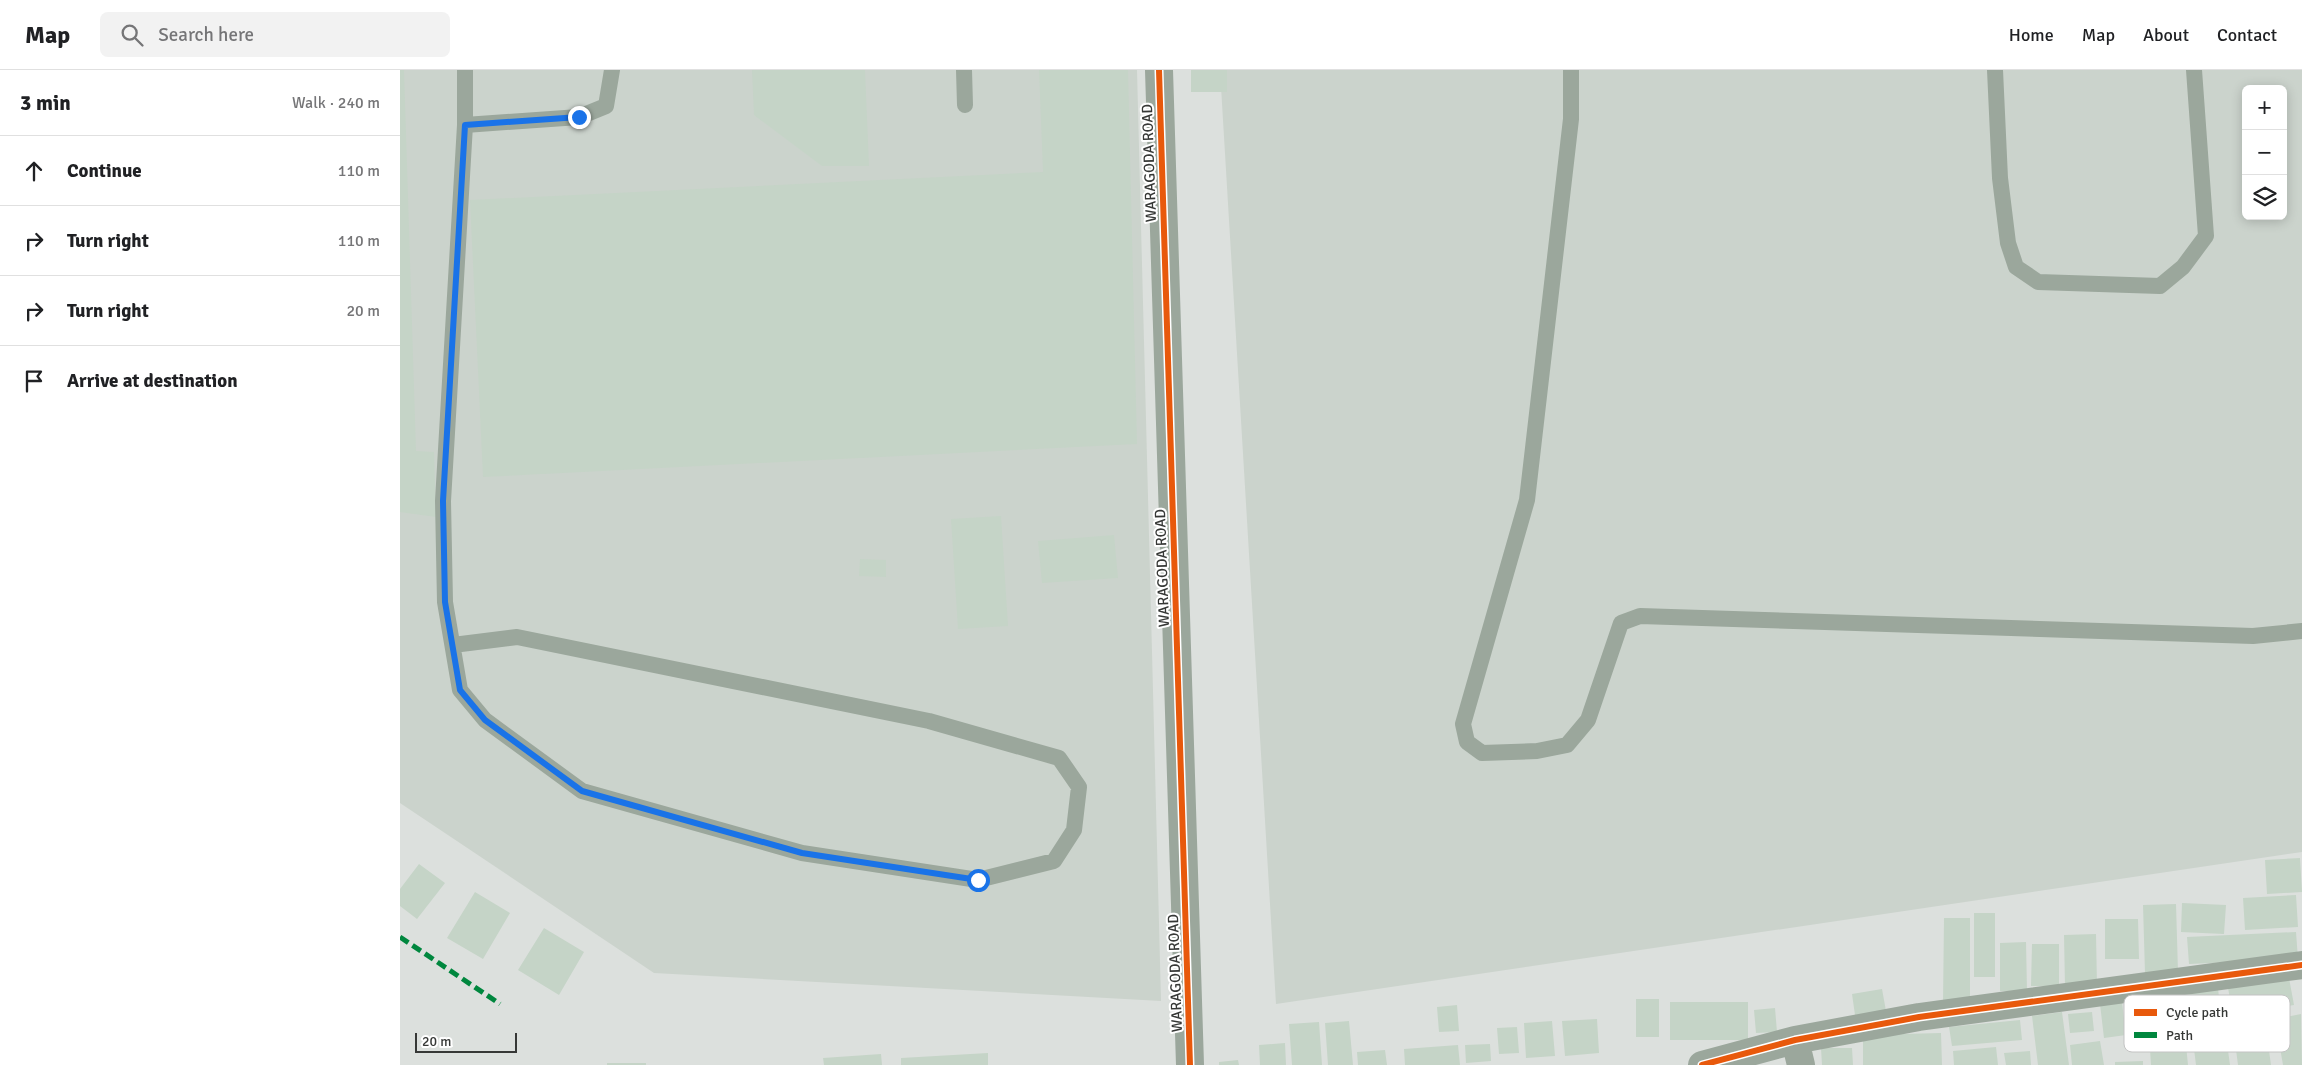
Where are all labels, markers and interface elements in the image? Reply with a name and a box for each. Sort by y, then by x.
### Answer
search box [100,12,450,57]
text: Map [25,20,70,50]
icon: search [118,21,146,49]
text: Search here [158,23,254,47]
text: Home [2009,24,2054,46]
text: Map [2082,24,2115,46]
text: About [2143,24,2189,46]
text: Contact [2217,24,2277,46]
map controls [2242,85,2287,220]
button: + [2242,85,2287,130]
text: 3 min [20,90,71,116]
text: Walk · 240 m [292,93,380,113]
street label: WARAGODA ROAD [1138,104,1160,222]
route end [568,106,591,129]
button: − [2242,130,2287,175]
icon: ahead [20,157,48,185]
text: Continue [67,159,142,183]
text: 110 m [338,161,380,181]
button: layers [2242,175,2287,220]
icon: right [20,227,48,255]
text: Turn right [67,229,149,253]
text: 110 m [338,231,380,251]
icon: right [20,297,48,325]
text: Turn right [67,299,149,323]
text: 20 m [346,301,380,321]
icon: arrive [20,367,48,395]
text: Arrive at destination [67,369,238,393]
street label: WARAGODA ROAD [1151,509,1173,627]
route start [967,869,990,892]
street label: WARAGODA ROAD [1164,914,1186,1032]
legend [2124,995,2290,1052]
text: Cycle path [2166,1004,2228,1021]
text: Path [2166,1027,2193,1044]
scale bar [415,1030,518,1053]
text: 20 m [422,1033,451,1050]

